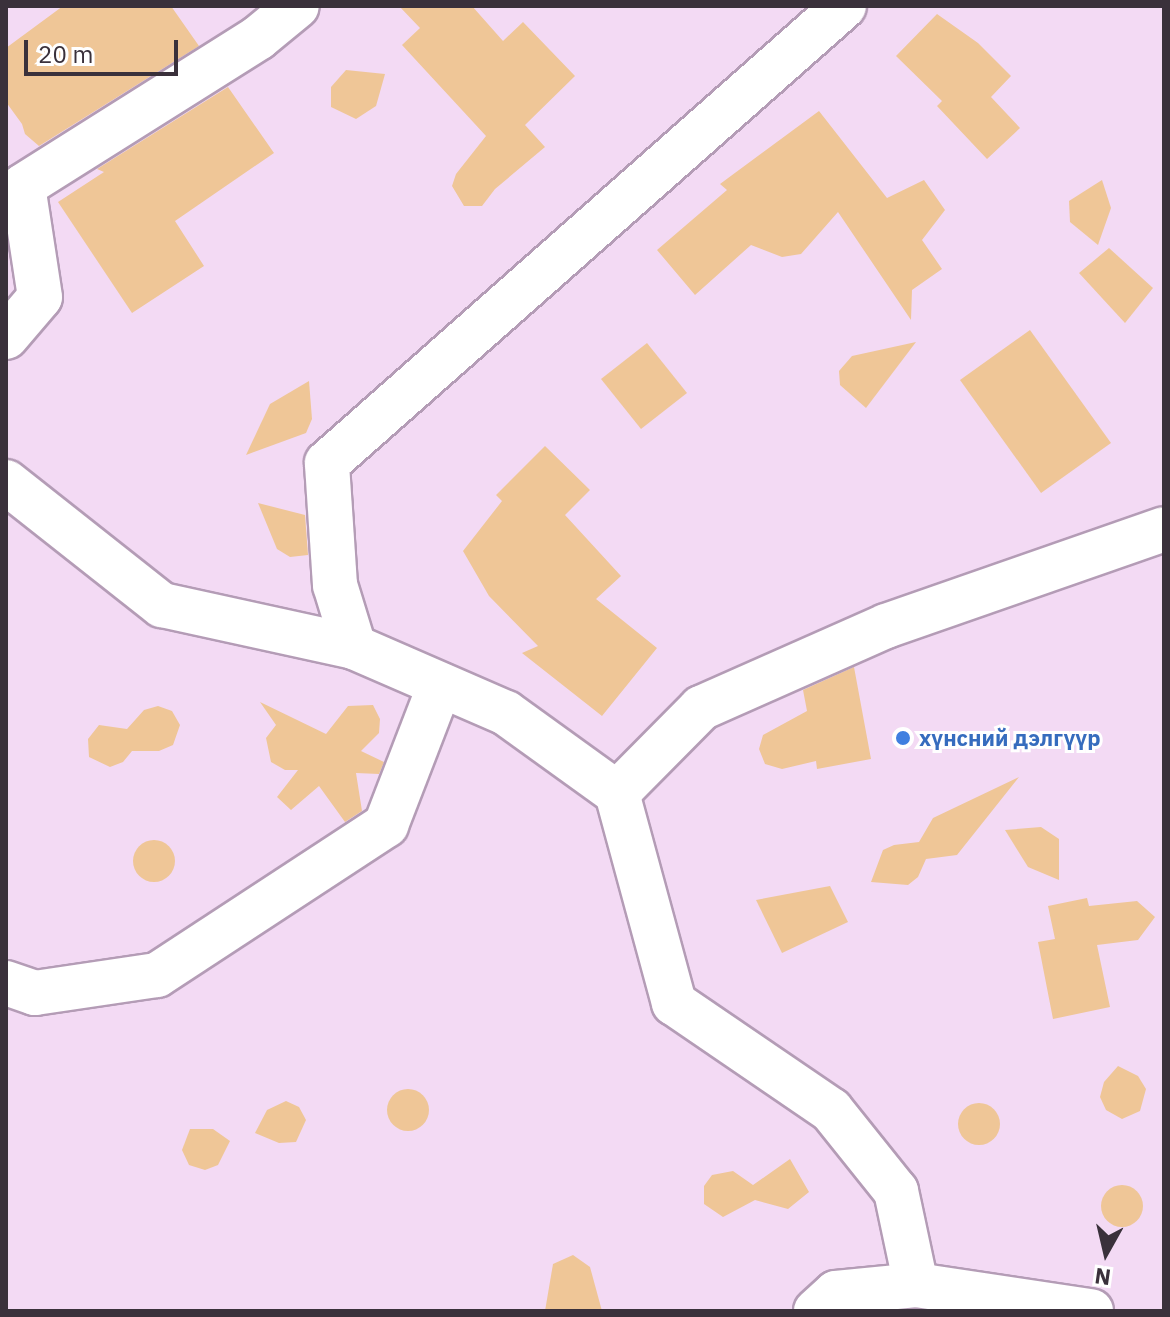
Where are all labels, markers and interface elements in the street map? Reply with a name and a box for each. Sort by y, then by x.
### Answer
scale bar [28,24,182,74]
text: 20 m [38,38,93,70]
place label: хүнсний дэлгүүр [919,725,1101,751]
marker: хүнсний дэлгүүр [894,729,912,747]
north arrow [1066,1213,1146,1293]
text: N [1093,1262,1112,1293]

